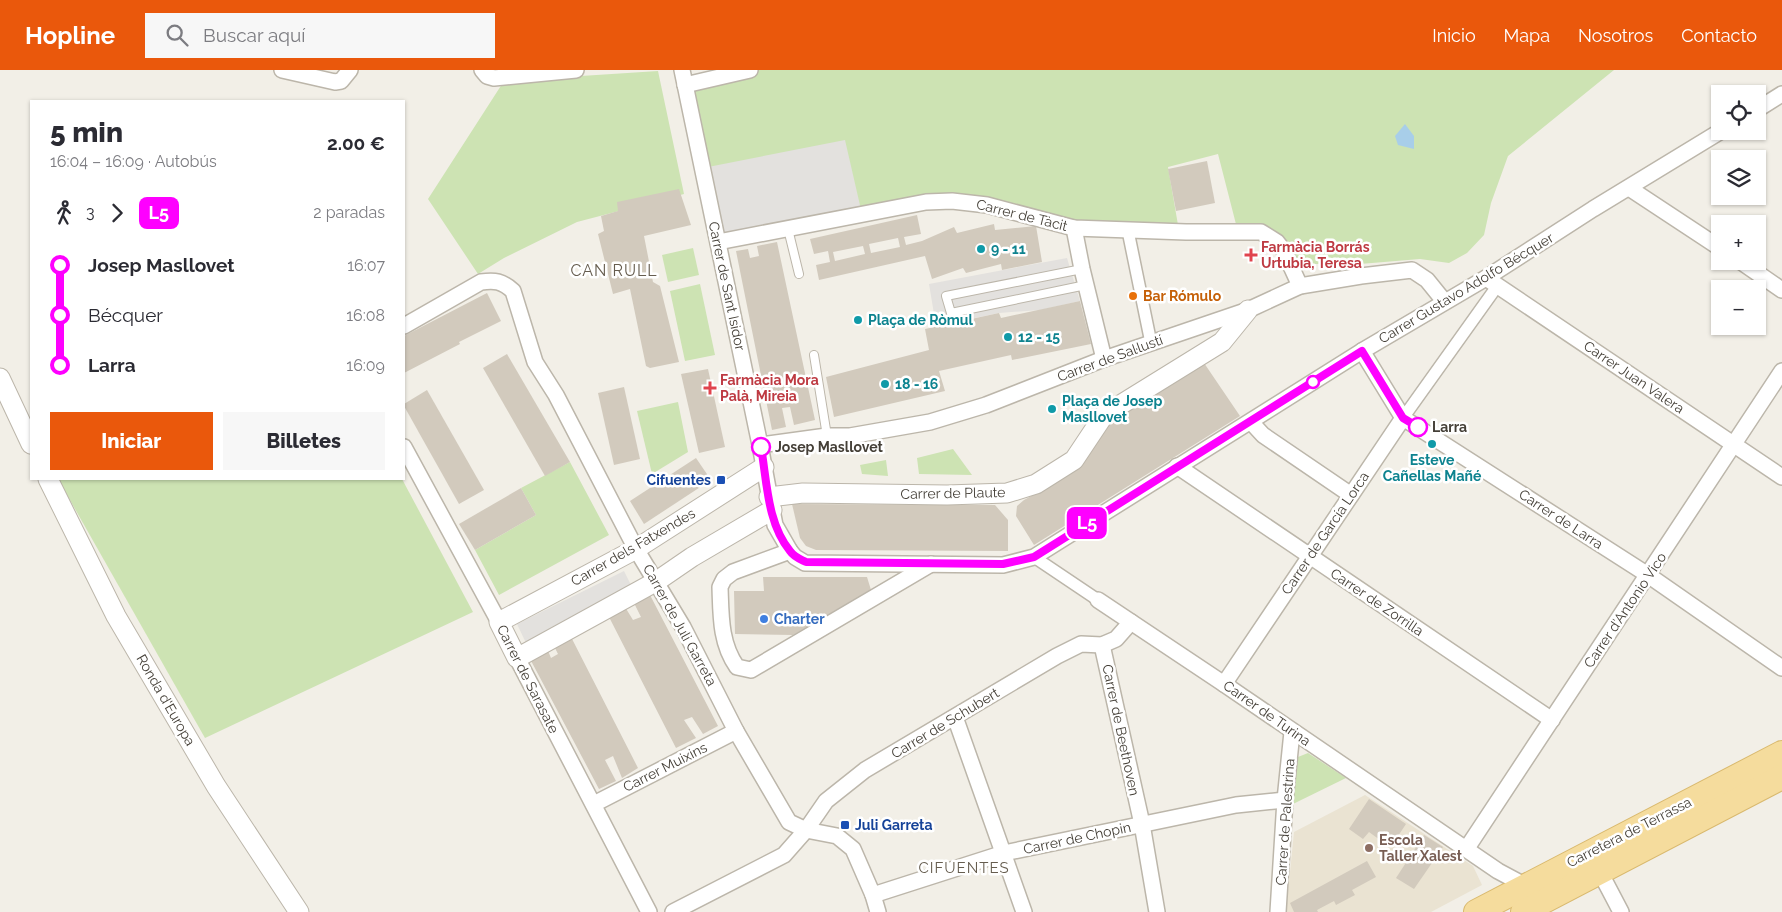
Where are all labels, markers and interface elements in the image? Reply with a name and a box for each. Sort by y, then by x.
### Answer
search box [145,13,495,58]
text: Hopline [25,21,115,50]
icon: search [163,21,191,49]
text: Buscar aquí [203,24,306,46]
text: Inicio [1432,25,1476,46]
text: Mapa [1504,25,1550,46]
text: Nosotros [1578,25,1653,46]
text: Contacto [1681,25,1757,46]
map controls [1711,85,1766,335]
button: locate [1711,85,1766,140]
text: 5 min [50,116,123,149]
text: 2.00 € [327,132,385,154]
button: layers [1711,150,1766,205]
text: 16:04 – 16:09 · Autobús [50,152,217,171]
street label: Carrer de Tàcit [975,196,1070,234]
icon: walk [50,199,78,227]
icon: forward [103,199,131,227]
text: L5 [149,202,169,223]
text: 3 [86,203,95,222]
text: 2 paradas [313,203,385,222]
button: + [1711,215,1766,270]
street label: Carrer de Sant Isidor [706,220,748,352]
street label: Carrer Gustavo Adolfo Bécquer [1376,229,1556,347]
place label: Farmàcia Borrás Urtubia, Teresa [1261,239,1370,271]
place label: 9 - 11 [991,241,1026,257]
marker: 9 - 11 [975,243,987,255]
marker: Farmàcia Borrás Urtubia, Teresa [1245,249,1257,261]
text: Josep Masllovet [88,254,235,276]
text: 16:07 [347,256,385,275]
district label: CAN RULL [570,261,658,280]
button: − [1711,280,1766,335]
place label: Bar Rómulo [1143,288,1222,304]
marker: Bar Rómulo [1127,290,1139,302]
text: Bécquer [88,304,163,326]
text: 16:08 [346,306,385,325]
place label: Plaça de Ròmul [868,312,973,328]
marker: Plaça de Ròmul [852,314,864,326]
place label: 12 - 15 [1018,329,1060,345]
marker: 12 - 15 [1002,331,1014,343]
street label: Carrer de Sal·lustí [1055,331,1166,385]
street label: Carrer Juan Valera [1581,337,1687,417]
text: Larra [88,354,136,376]
text: 16:09 [346,356,385,375]
place label: Farmàcia Mora Palà, Mireia [720,372,819,404]
unlabelled marker [1306,375,1320,389]
place label: 18 - 16 [895,376,938,392]
marker: 18 - 16 [879,378,891,390]
marker: Farmàcia Mora Palà, Mireia [704,382,716,394]
place label: Plaça de Josep Masllovet [1062,393,1162,425]
marker: Plaça de Josep Masllovet [1046,403,1058,415]
button: Iniciar [50,412,213,470]
button: Billetes [223,412,385,470]
marker: Larra [1408,417,1428,437]
place label: Larra [1432,419,1467,435]
marker: Josep Masllovet [751,437,771,457]
marker: Esteve Cañellas Mañé [1426,438,1438,450]
place label: Josep Masllovet [775,439,884,455]
place label: Esteve Cañellas Mañé [1383,452,1482,484]
street label: Carrer de García Lorca [1278,469,1372,597]
place label: Cifuentes [647,472,711,488]
marker: Cifuentes [715,474,727,486]
street label: Carrer de Plaute [900,484,1006,502]
street label: Carrer de Larra [1516,486,1606,552]
street label: Carrer dels Fatxendes [568,505,698,589]
line badge: L5 [1064,507,1110,539]
text: L5 [1077,512,1097,533]
street label: Carrer d'Antonio Vico [1581,549,1669,671]
street label: Carrer de Juli Garreta [640,561,720,689]
street label: Carrer de Zorrilla [1327,565,1427,639]
place label: Charter [774,611,825,627]
marker: Charter [758,613,770,625]
street label: Carrer de Sarasate [494,622,562,736]
street label: Ronda d'Europa [133,652,199,748]
street label: Carrer de Beethoven [1099,663,1143,797]
street label: Carrer de Turina [1220,677,1314,749]
street label: Carrer de Schubert [888,684,1002,761]
street label: Carrer Muixins [620,739,710,795]
street label: Carrer de Palestrina [1273,758,1297,886]
street label: Carretera de Terrassa [1564,794,1694,870]
place label: Juli Garreta [855,817,932,833]
marker: Juli Garreta [839,819,851,831]
street label: Carrer de Chopin [1022,819,1132,857]
place label: Escola Taller Xalest [1379,832,1463,864]
marker: Escola Taller Xalest [1363,842,1375,854]
district label: CIFUENTES [918,859,1010,877]

